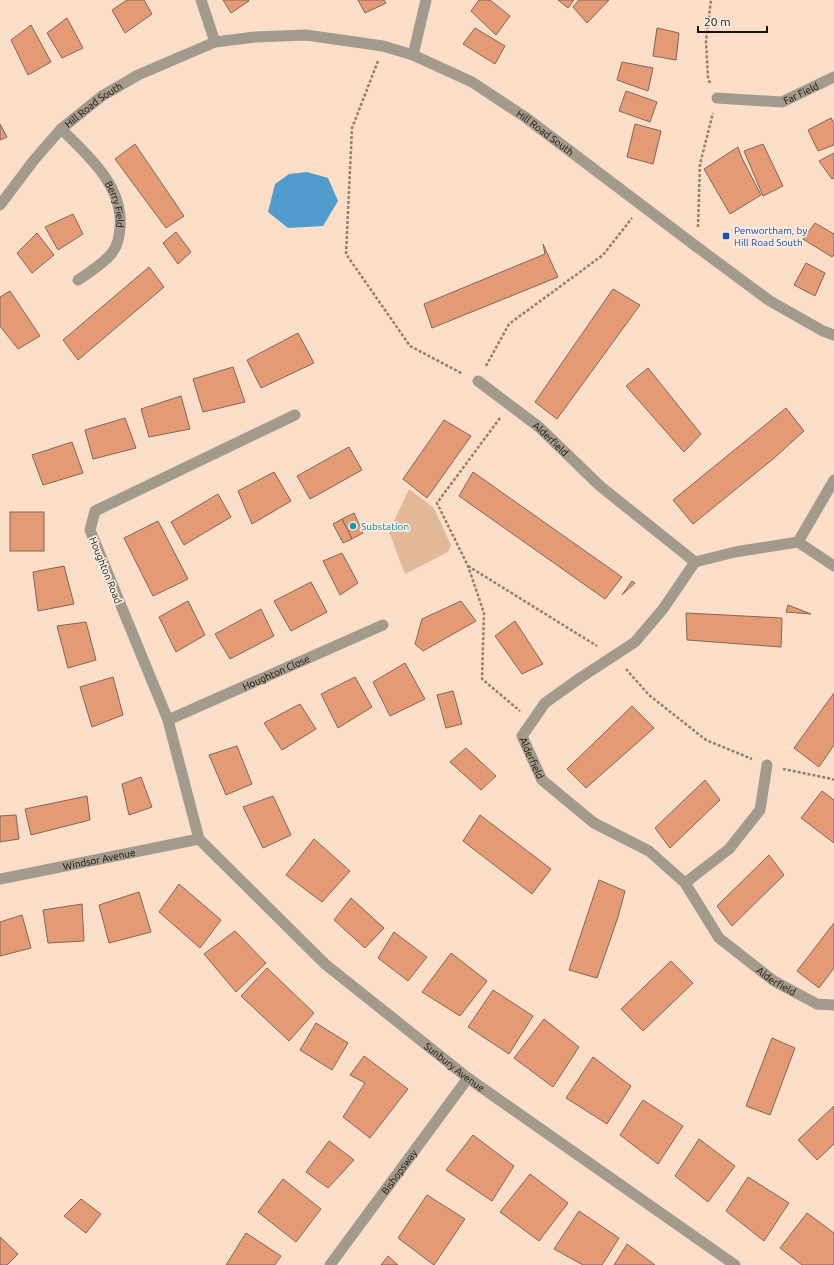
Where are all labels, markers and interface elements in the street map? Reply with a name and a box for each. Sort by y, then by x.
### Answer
scale bar [698,8,767,34]
text: 20 m [704,15,731,28]
street label: Hill Road South [63,80,124,130]
street label: Far Field [782,80,821,107]
street label: Hill Road South [514,108,576,158]
street label: Berry Field [103,179,125,228]
place label: Penwortham, by Hill Road South [734,225,807,248]
marker: Penwortham, by Hill Road South [721,231,731,241]
street label: Alderfield [531,420,571,458]
marker: Substation [348,521,358,531]
place label: Substation [361,521,409,532]
street label: Houghton Road [87,535,124,605]
street label: Houghton Close [241,653,311,692]
street label: Alderfield [517,736,546,781]
street label: Windsor Avenue [62,847,136,872]
street label: Alderfield [754,965,798,998]
street label: Sunbury Avenue [422,1040,487,1094]
street label: Bishopsway [379,1147,419,1196]

